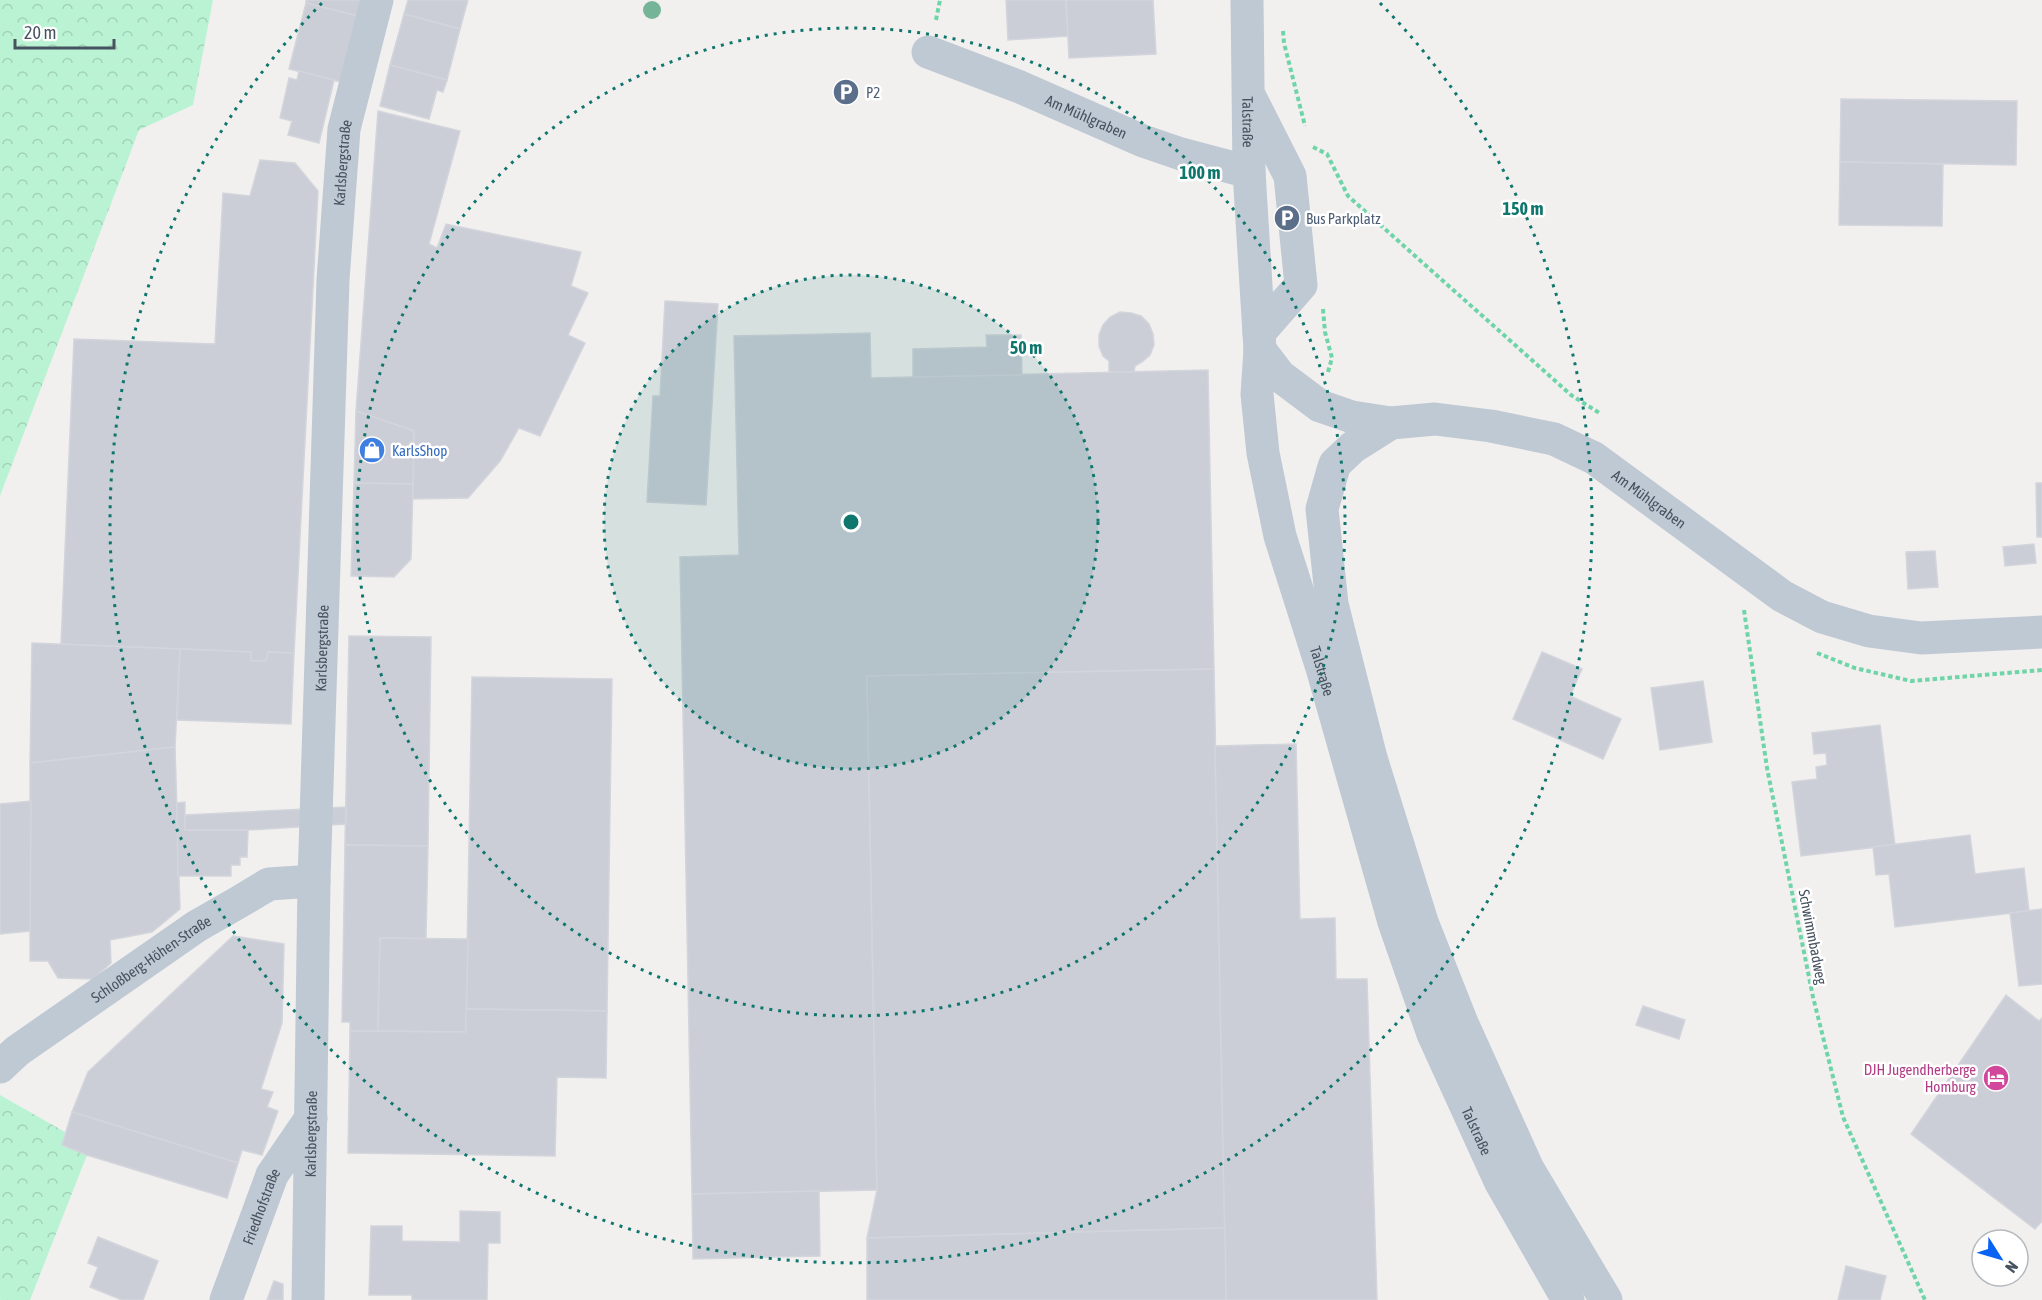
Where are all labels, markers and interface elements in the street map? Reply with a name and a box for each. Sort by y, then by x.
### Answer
scale bar [15,12,114,50]
text: 20 m [24,22,56,43]
parking icon: P2 [831,77,861,107]
place label: P2 [866,84,880,101]
street label: Am Mühlgraben [1043,91,1130,142]
street label: Talstraße [1240,96,1257,148]
street label: Karlsbergstraße [330,117,355,207]
text: 100 m [1180,162,1220,183]
text: 150 m [1503,198,1543,219]
parking icon: Bus Parkplatz [1272,203,1302,233]
place label: Bus Parkplatz [1306,210,1381,227]
text: 50 m [1010,337,1042,358]
shop icon: KarlsShop [357,435,387,465]
place label: KarlsShop [392,442,447,459]
street label: Am Mühlgraben [1609,466,1690,531]
centre of rings [841,512,861,532]
street label: Karlsbergstraße [311,604,331,692]
street label: Talstraße [1307,644,1338,698]
street label: Schwimmbadweg [1795,888,1831,986]
street label: Schloßberg-Höhen-Straße [88,911,214,1006]
place label: DJH Jugendherberge Homburg [1864,1061,1977,1095]
hotel icon: DJH Jugendherberge Homburg [1981,1063,2011,1093]
street label: Karlsbergstraße [301,1090,319,1178]
street label: Talstraße [1459,1104,1496,1158]
street label: Friedhofstraße [239,1164,283,1247]
north arrow [1970,1228,2030,1288]
text: N [2002,1258,2022,1276]

